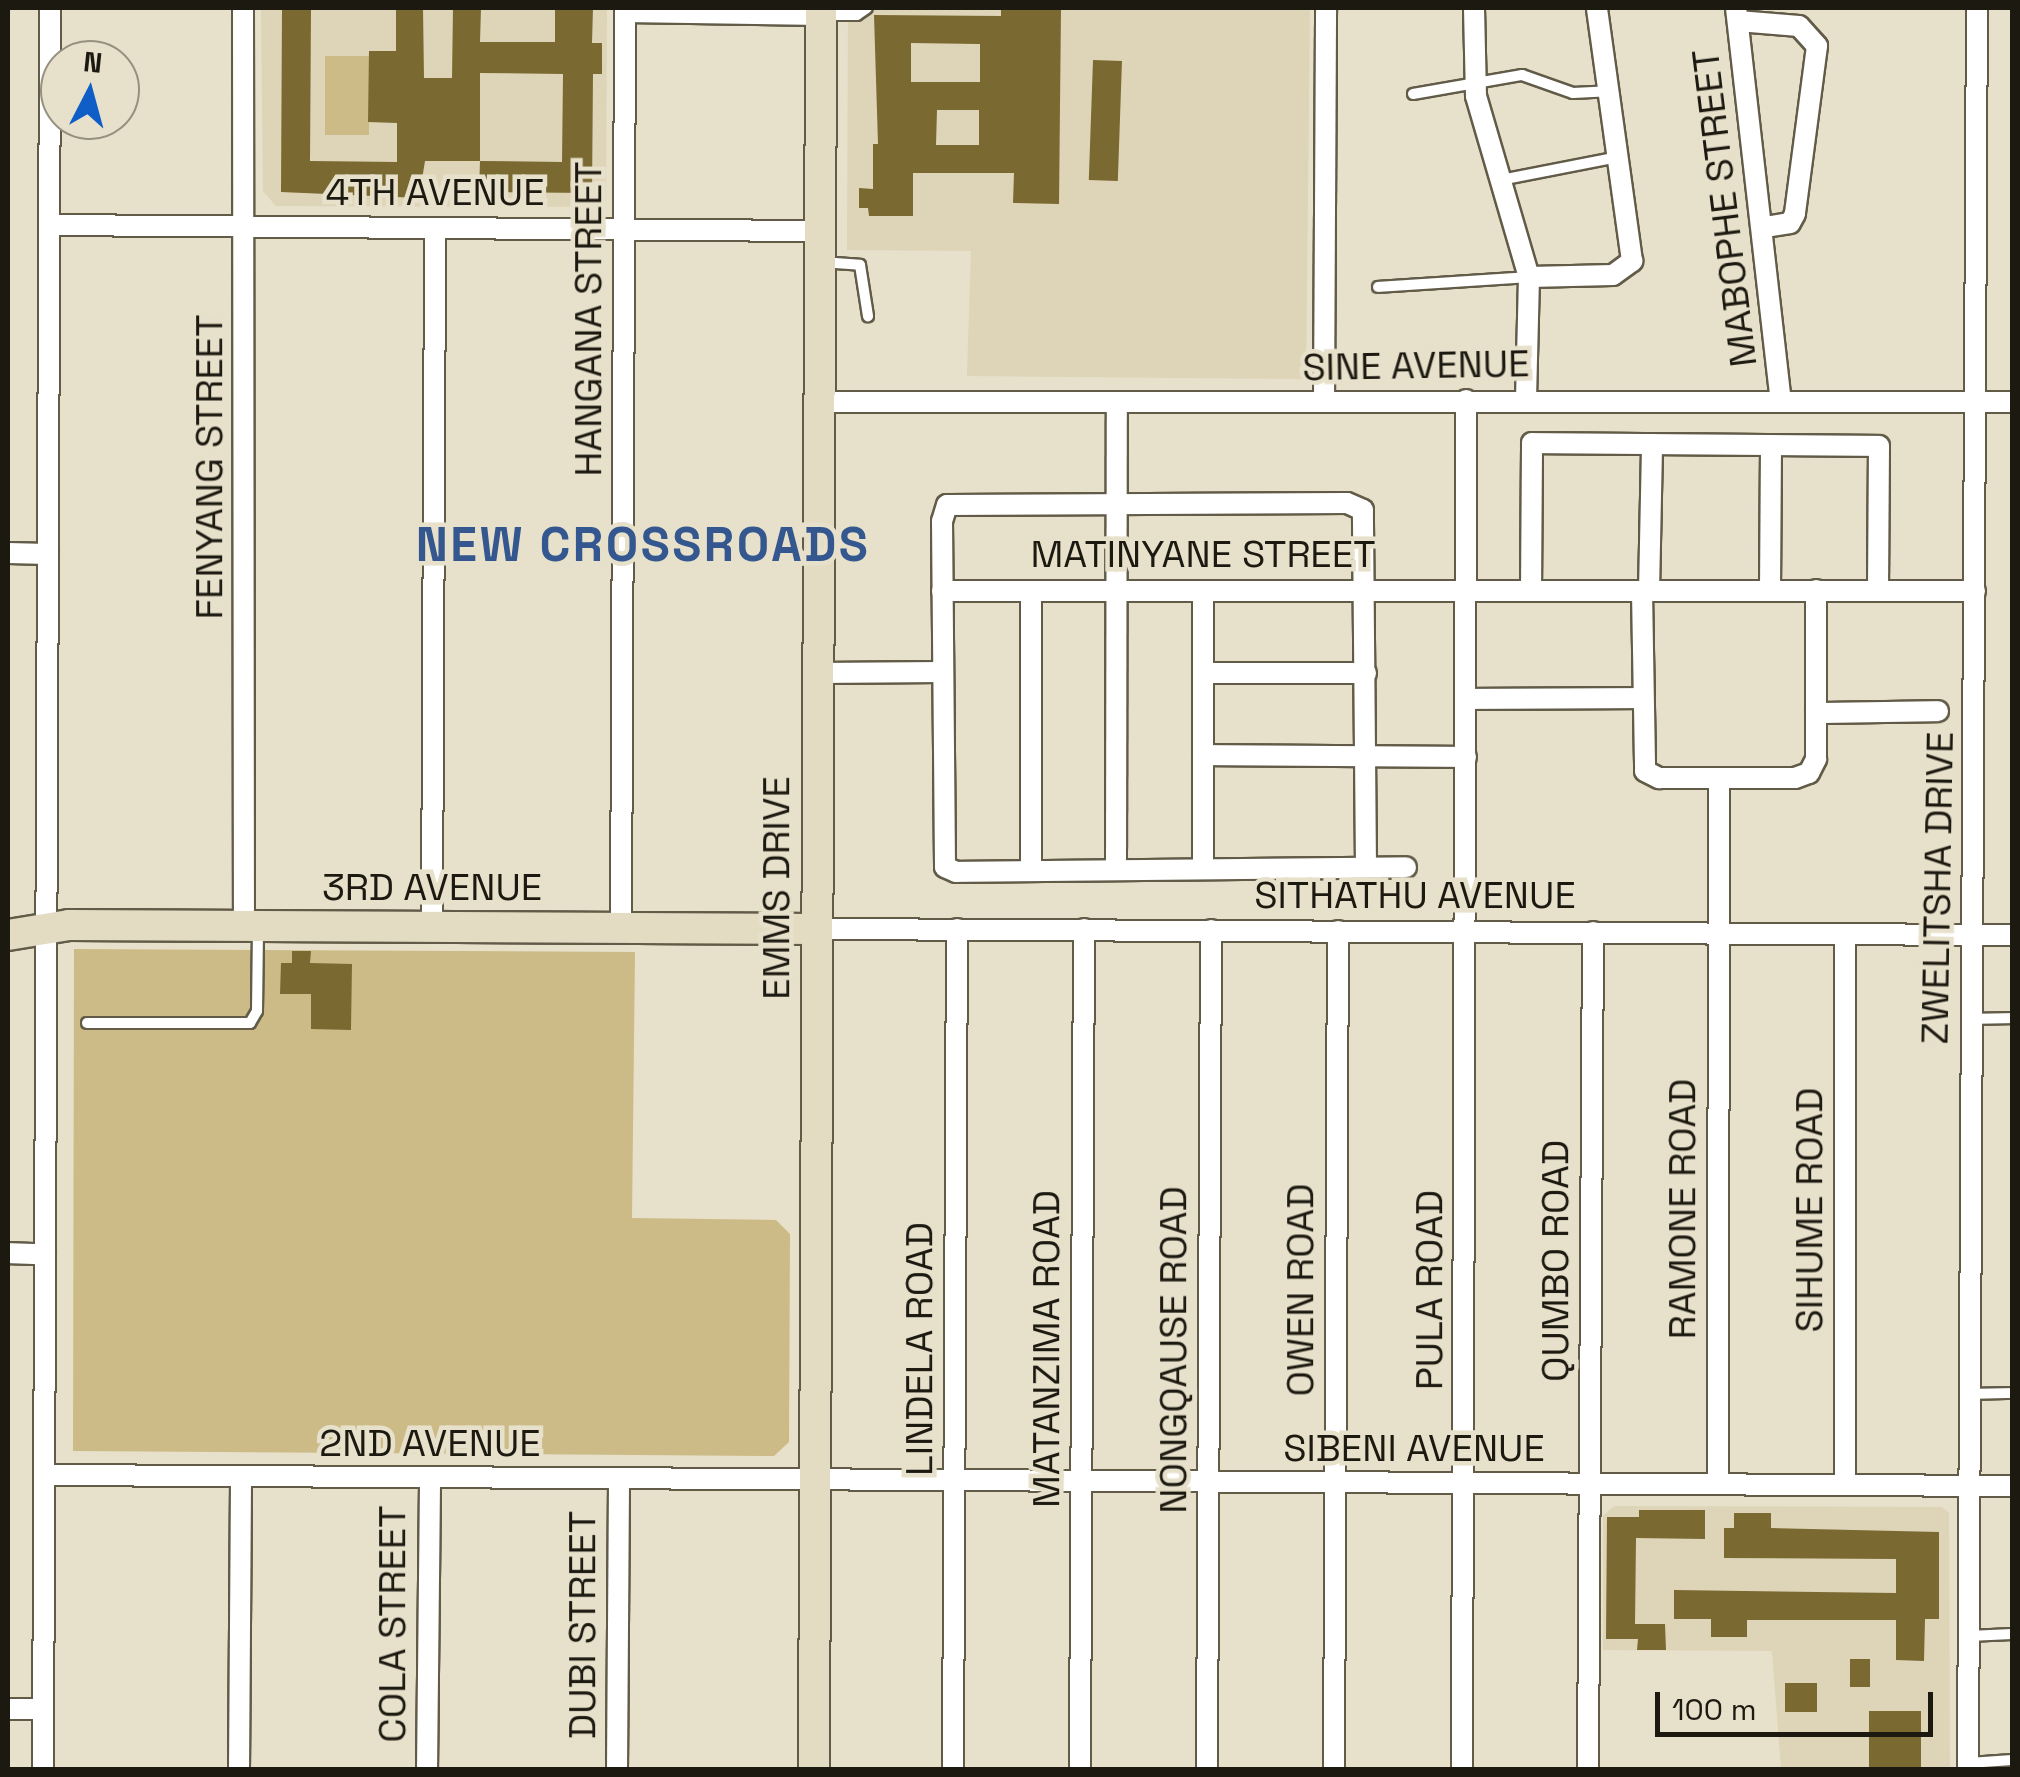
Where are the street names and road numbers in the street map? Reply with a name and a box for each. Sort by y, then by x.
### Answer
street label: MABOPHE STREET [1683,46,1767,370]
street label: HANGANA STREET [566,161,612,477]
street label: 4TH AVENUE [325,170,545,216]
street label: FENYANG STREET [187,314,233,620]
street label: SINE AVENUE [1302,341,1530,391]
street label: MATINYANE STREET [1030,532,1376,578]
street label: ZWELITSHA DRIVE [1912,731,1964,1045]
street label: EMMS DRIVE [754,776,800,1000]
street label: 3RD AVENUE [322,865,542,911]
street label: SITHATHU AVENUE [1254,873,1576,919]
street label: RAMONE ROAD [1660,1079,1706,1339]
street label: SIHUME ROAD [1787,1087,1833,1333]
street label: QUMBO ROAD [1533,1140,1579,1382]
street label: OWEN ROAD [1278,1184,1324,1396]
street label: NONGQAUSE ROAD [1151,1186,1197,1514]
street label: MATANZIMA ROAD [1024,1190,1070,1508]
street label: PULA ROAD [1407,1190,1453,1390]
street label: LINDELA ROAD [897,1222,943,1476]
street label: 2ND AVENUE [319,1421,541,1467]
street label: SIBENI AVENUE [1283,1426,1545,1472]
street label: COLA STREET [370,1505,416,1743]
street label: DUBI STREET [560,1511,606,1739]

